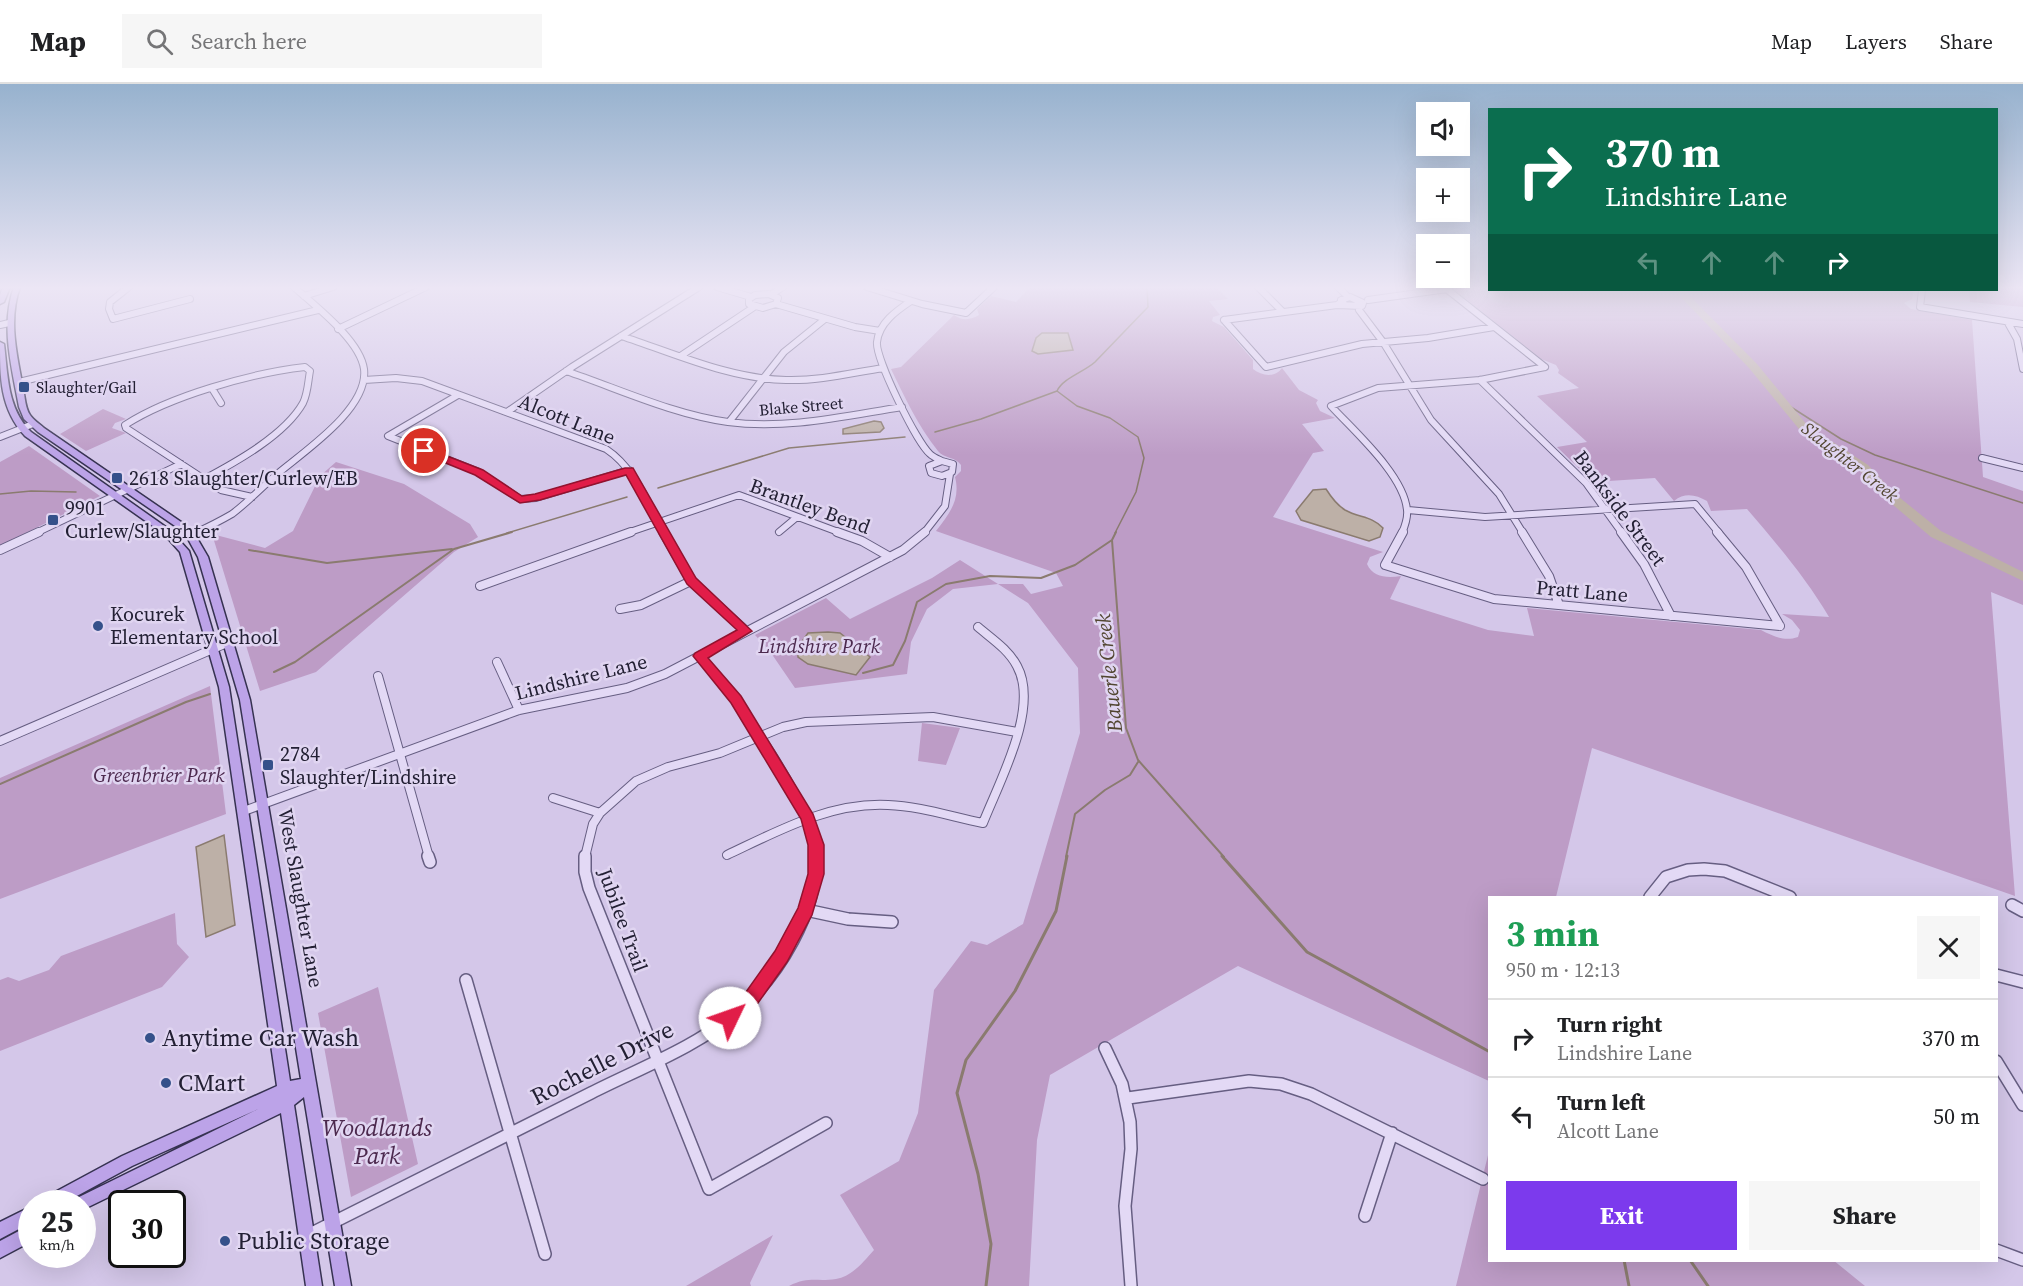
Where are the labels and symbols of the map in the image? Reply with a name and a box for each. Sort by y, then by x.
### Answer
place label: Slaughter/Gail [36,376,137,398]
marker: Slaughter/Gail [17,380,31,394]
street label: Alcott Lane [514,387,620,451]
street label: Blake Street [758,391,845,421]
water label: Slaughter Creek [1797,416,1904,508]
pin [398,425,449,476]
street label: Bankside Street [1567,444,1673,572]
place label: 2618 Slaughter/Curlew/EB [129,464,358,492]
marker: 2618 Slaughter/Curlew/EB [110,471,124,485]
street label: Brantley Bend [746,471,875,541]
place label: 9901 Curlew/Slaughter [65,494,220,545]
marker: 9901 Curlew/Slaughter [46,513,60,527]
street label: Pratt Lane [1535,573,1629,609]
place label: Kocurek Elementary School [110,600,278,651]
water label: Bauerle Creek [1088,612,1129,735]
marker: Kocurek Elementary School [91,619,105,633]
park label: Lindshire Park [757,632,880,660]
street label: Lindshire Lane [512,647,650,707]
place label: 2784 Slaughter/Lindshire [280,740,457,791]
marker: 2784 Slaughter/Lindshire [261,758,275,772]
park label: Greenbrier Park [93,761,225,789]
street label: West Slaughter Lane [271,806,331,990]
street label: Jubilee Trail [591,863,655,976]
position arrow [698,986,762,1050]
street label: Rochelle Drive [525,1012,679,1113]
place label: Anytime Car Wash [162,1021,359,1054]
marker: Anytime Car Wash [143,1031,157,1045]
place label: CMart [178,1066,245,1099]
marker: CMart [159,1076,173,1090]
park label: Woodlands Park [322,1111,432,1172]
speed limit sign: 30 [108,1190,186,1268]
place label: Public Storage [237,1224,390,1257]
marker: Public Storage [218,1234,232,1248]

